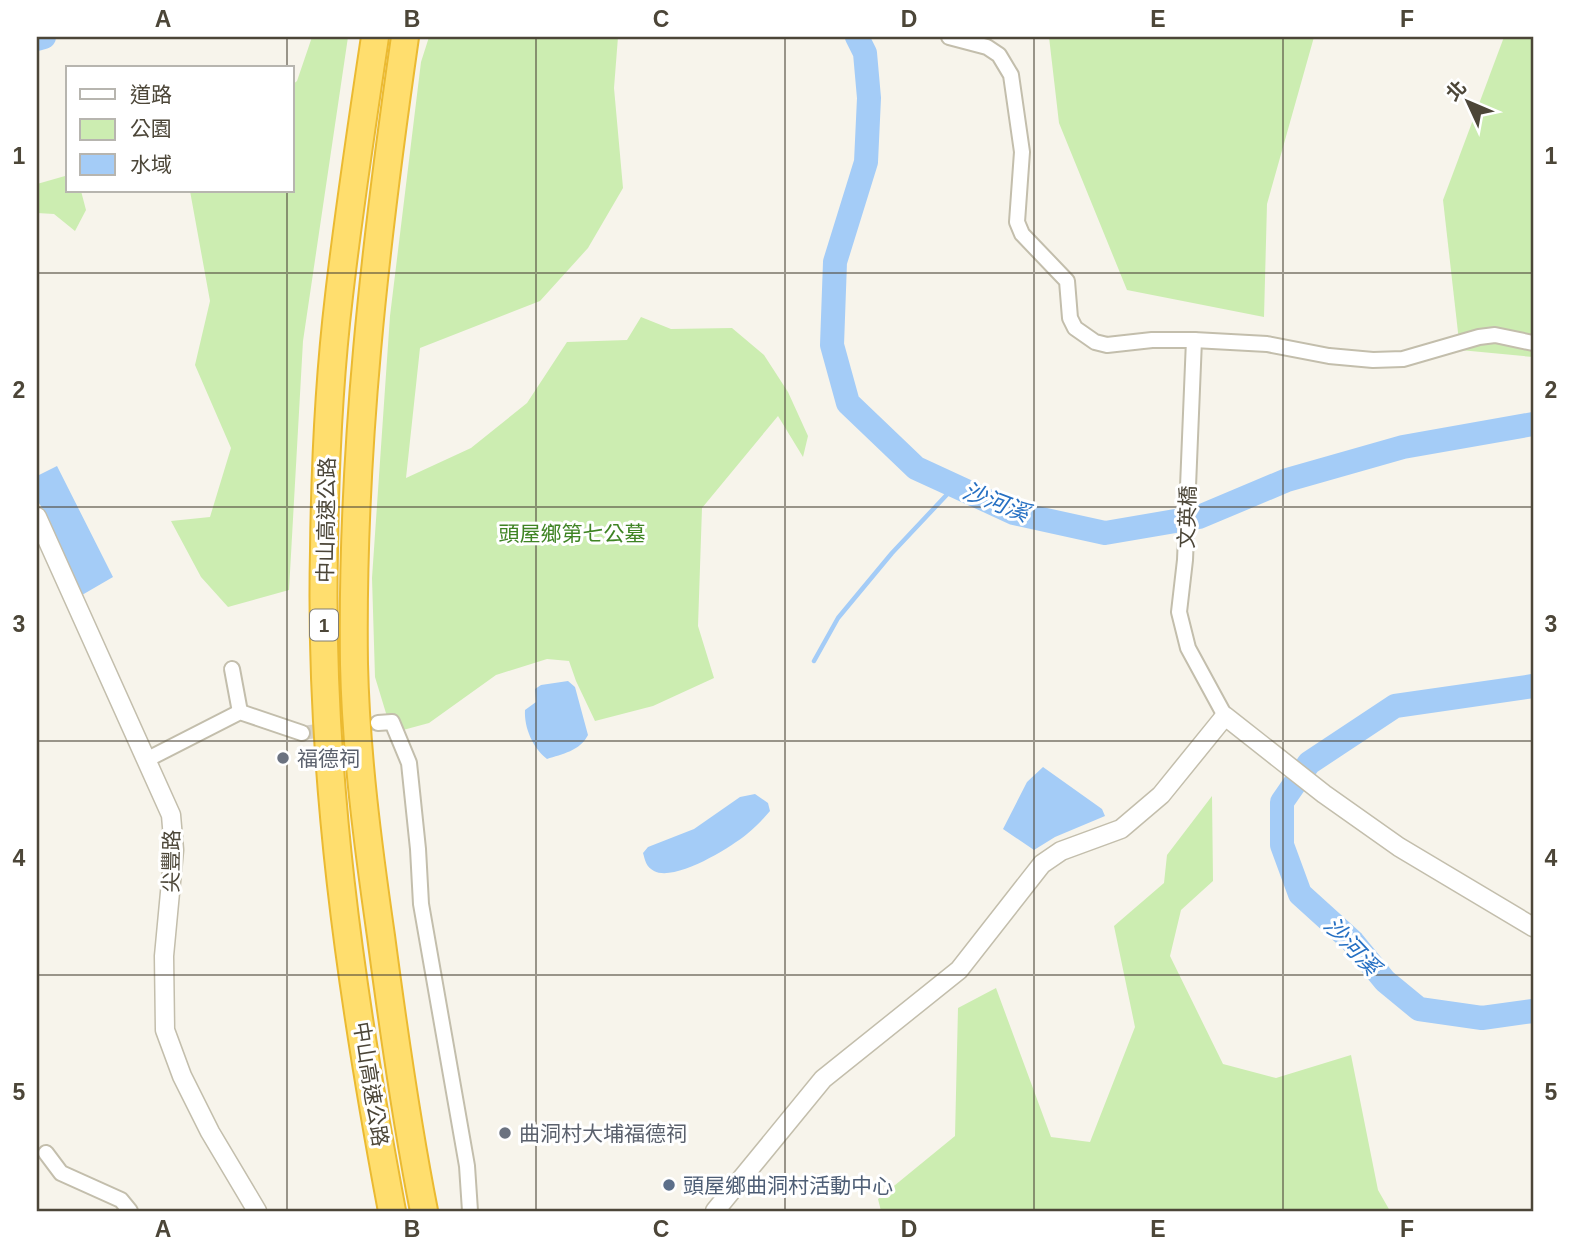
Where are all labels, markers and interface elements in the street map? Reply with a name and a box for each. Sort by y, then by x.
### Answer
text: A [155,6,171,32]
text: B [404,6,420,32]
text: C [653,6,669,32]
text: D [901,6,917,32]
text: E [1150,6,1166,32]
text: F [1400,6,1414,32]
legend [66,66,294,192]
north arrow [1434,66,1504,136]
text: 北 [1442,76,1470,105]
text: 道路 [130,83,172,106]
text: 公園 [130,117,172,140]
text: 1 [13,143,26,169]
text: 1 [1545,143,1558,169]
text: 水域 [130,153,172,176]
text: 2 [13,377,25,403]
text: 2 [1545,377,1557,403]
street label: 中山高速公路 [313,457,339,583]
water label: 沙河溪 [959,477,1036,528]
street label: 文英橋 [1174,485,1200,549]
park label: 頭屋鄉第七公墓 [499,522,646,545]
road number: 1 [310,610,338,640]
text: 3 [13,611,25,637]
text: 3 [1545,611,1557,637]
place label: 福德祠 [297,747,360,770]
marker: 福德祠 [275,750,291,766]
street label: 尖豐路 [159,829,183,893]
text: 4 [13,845,26,871]
text: 4 [1545,845,1558,871]
water label: 沙河溪 [1319,912,1387,982]
street label: 中山高速公路 [350,1020,392,1148]
text: 5 [13,1079,26,1105]
text: 5 [1545,1079,1558,1105]
place label: 曲洞村大埔福德祠 [519,1122,687,1145]
marker: 曲洞村大埔福德祠 [497,1125,513,1141]
place label: 頭屋鄉曲洞村活動中心 [683,1174,893,1197]
marker: 頭屋鄉曲洞村活動中心 [661,1177,677,1193]
text: A [155,1216,171,1242]
text: B [404,1216,420,1242]
text: C [653,1216,669,1242]
text: D [901,1216,917,1242]
text: E [1150,1216,1166,1242]
text: F [1400,1216,1414,1242]

